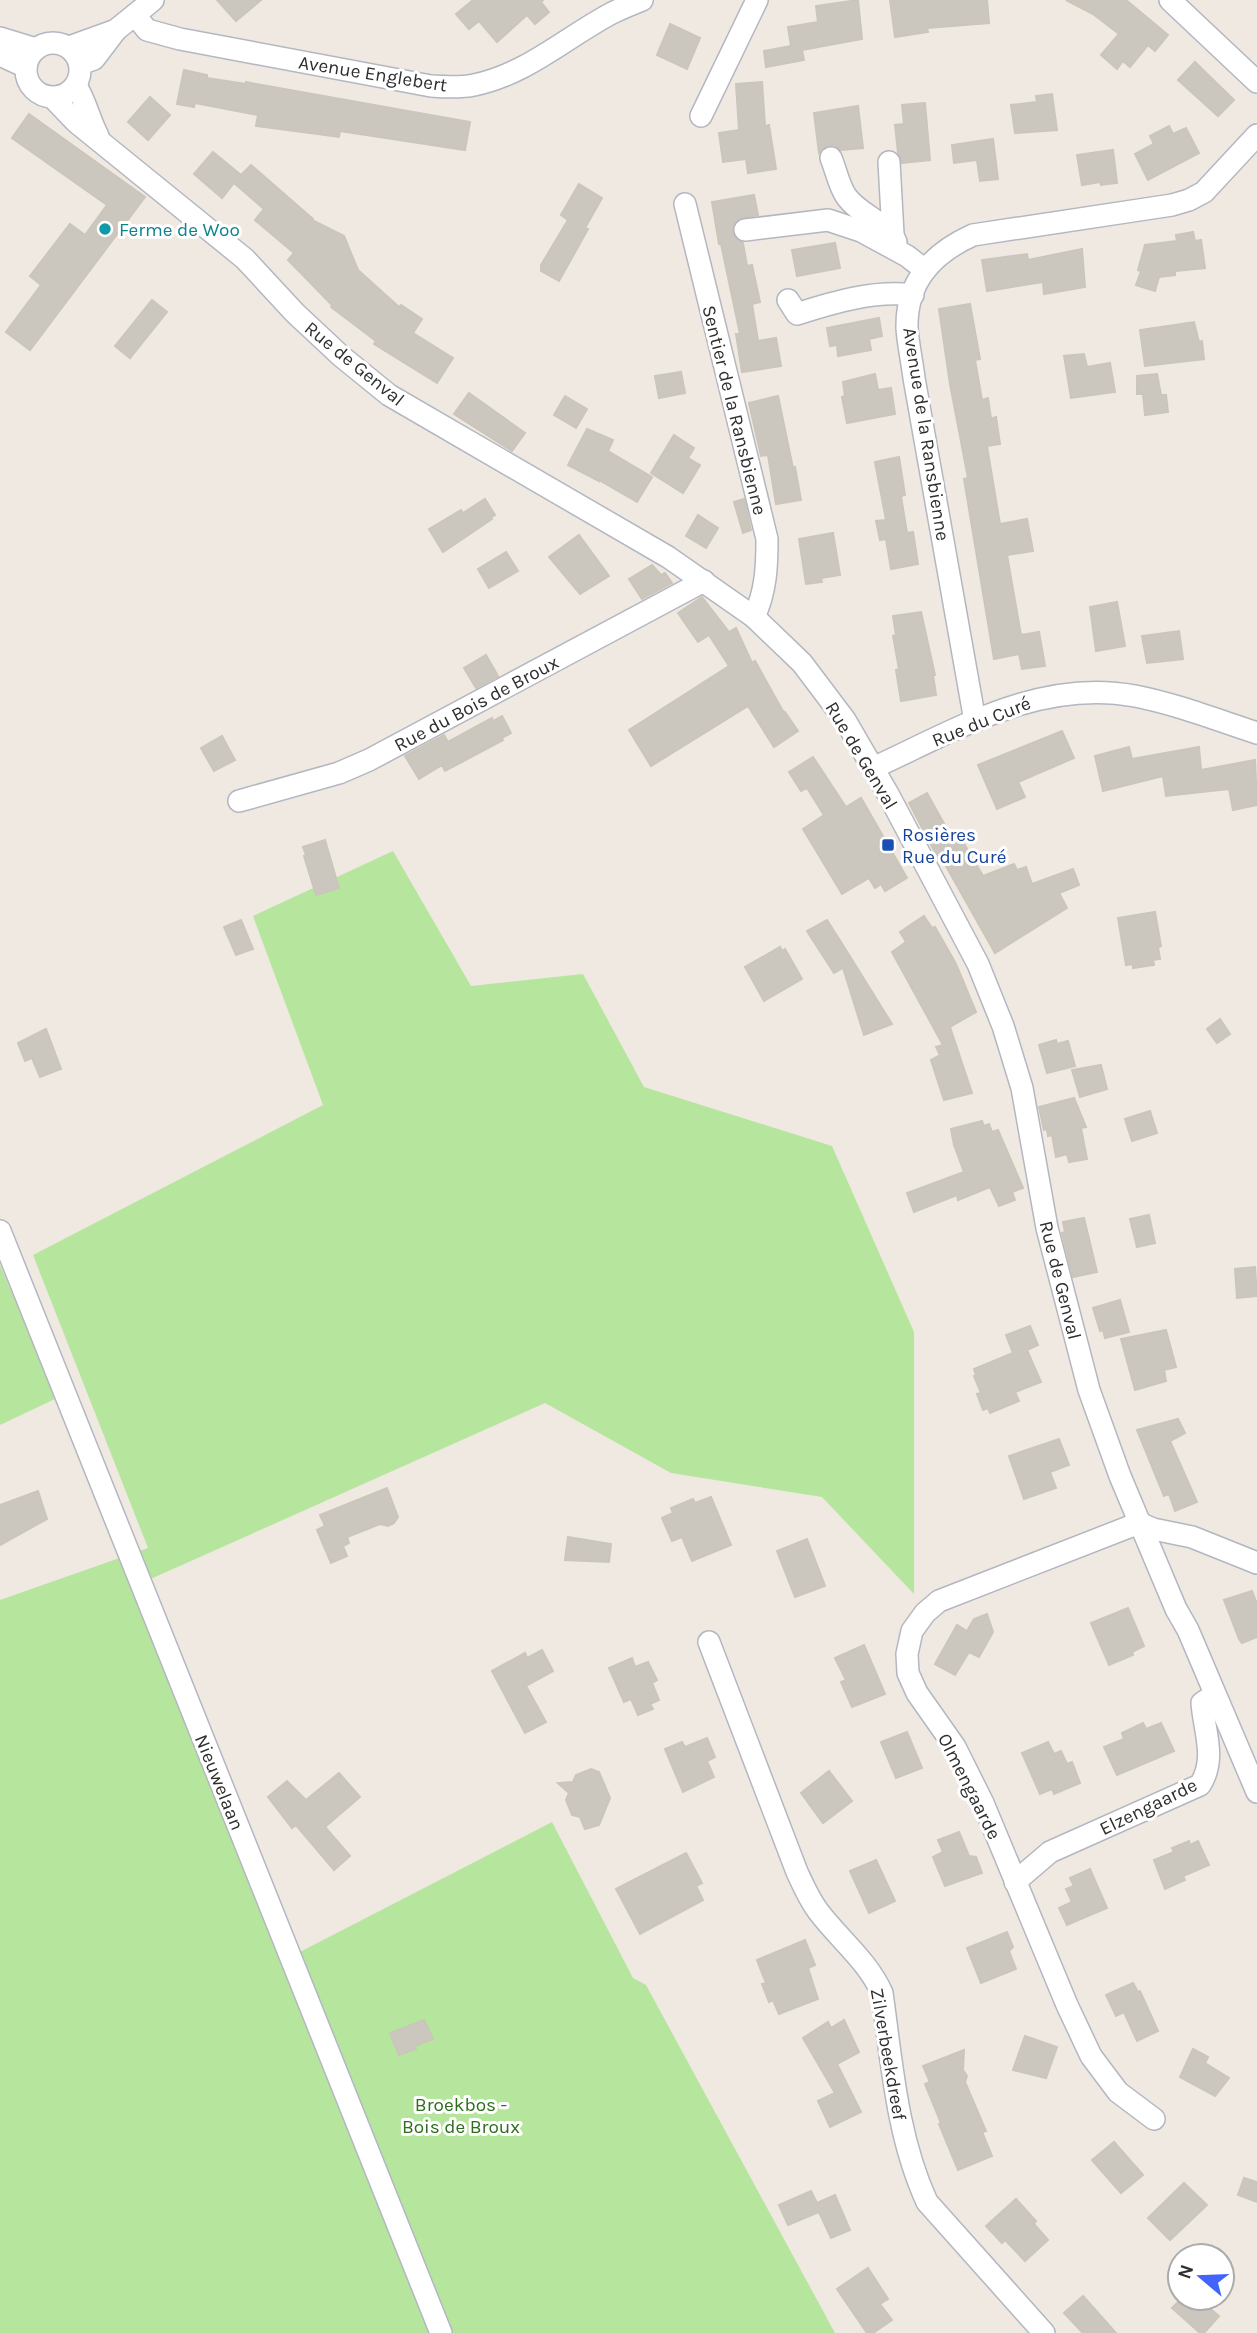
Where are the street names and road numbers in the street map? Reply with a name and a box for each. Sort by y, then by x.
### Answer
street label: Avenue Englebert [297,51,449,97]
street label: Sentier de la Ransbienne [697,303,771,517]
street label: Rue de Genval [300,317,409,411]
street label: Avenue de la Ransbienne [898,326,954,542]
street label: Rue du Bois de Broux [391,651,563,757]
street label: Rue du Curé [929,692,1034,752]
street label: Rue de Genval [820,698,902,813]
street label: Rue de Genval [1035,1219,1085,1342]
street label: Olmengaarde [933,1730,1005,1843]
street label: Nieuwelaan [190,1731,248,1833]
street label: Elzengaarde [1096,1774,1201,1840]
street label: Zilverbeekdreef [866,1986,911,2123]

